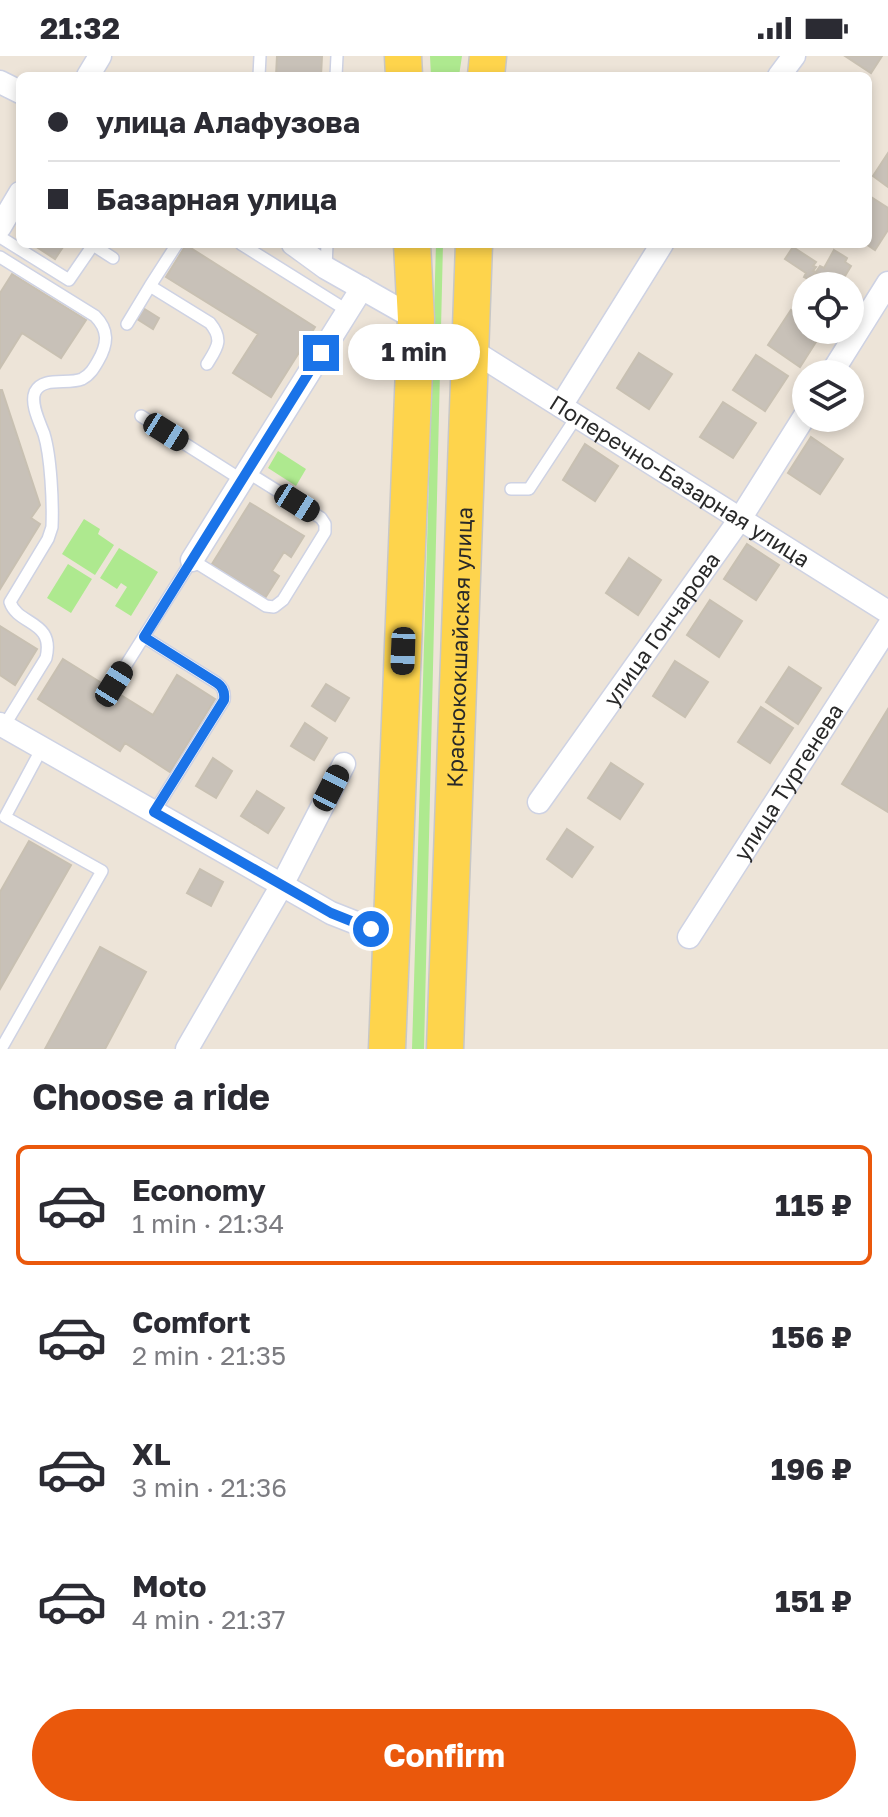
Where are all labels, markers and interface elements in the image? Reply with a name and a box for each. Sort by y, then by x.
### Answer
text: 21:32 [40,10,120,46]
text: улица Алафузова [96,104,360,140]
text: Базарная улица [96,181,337,217]
map controls [792,272,864,432]
button: locate [792,272,864,344]
callout: 1 min [349,325,481,381]
route end [303,335,339,371]
text: 1 min [381,336,447,367]
button: layers [792,360,864,432]
street label: Поперечно-Базарная улица [545,389,815,573]
car [139,409,193,455]
car [270,480,324,526]
street label: Краснококшайская улица [440,506,478,788]
street label: улица Гончарова [597,547,725,711]
car [390,627,416,675]
car [91,657,137,711]
street label: улица Тургенева [728,698,848,866]
car [309,761,353,815]
route start [353,911,389,947]
text: Choose a ride [32,1075,270,1118]
icon: car [36,1169,108,1241]
text: Economy [132,1172,266,1208]
text: 115 ₽ [775,1187,852,1223]
text: 1 min · 21:34 [132,1208,284,1239]
icon: car [36,1301,108,1373]
text: Comfort [132,1304,251,1340]
text: 156 ₽ [771,1319,852,1355]
text: 2 min · 21:35 [132,1340,286,1371]
icon: car [36,1433,108,1505]
text: XL [132,1436,171,1472]
text: 196 ₽ [771,1451,852,1487]
text: 3 min · 21:36 [132,1472,287,1503]
icon: car [36,1565,108,1637]
text: Moto [132,1568,207,1604]
text: 151 ₽ [775,1583,852,1619]
text: 4 min · 21:37 [132,1604,286,1635]
button: Confirm [32,1709,856,1801]

